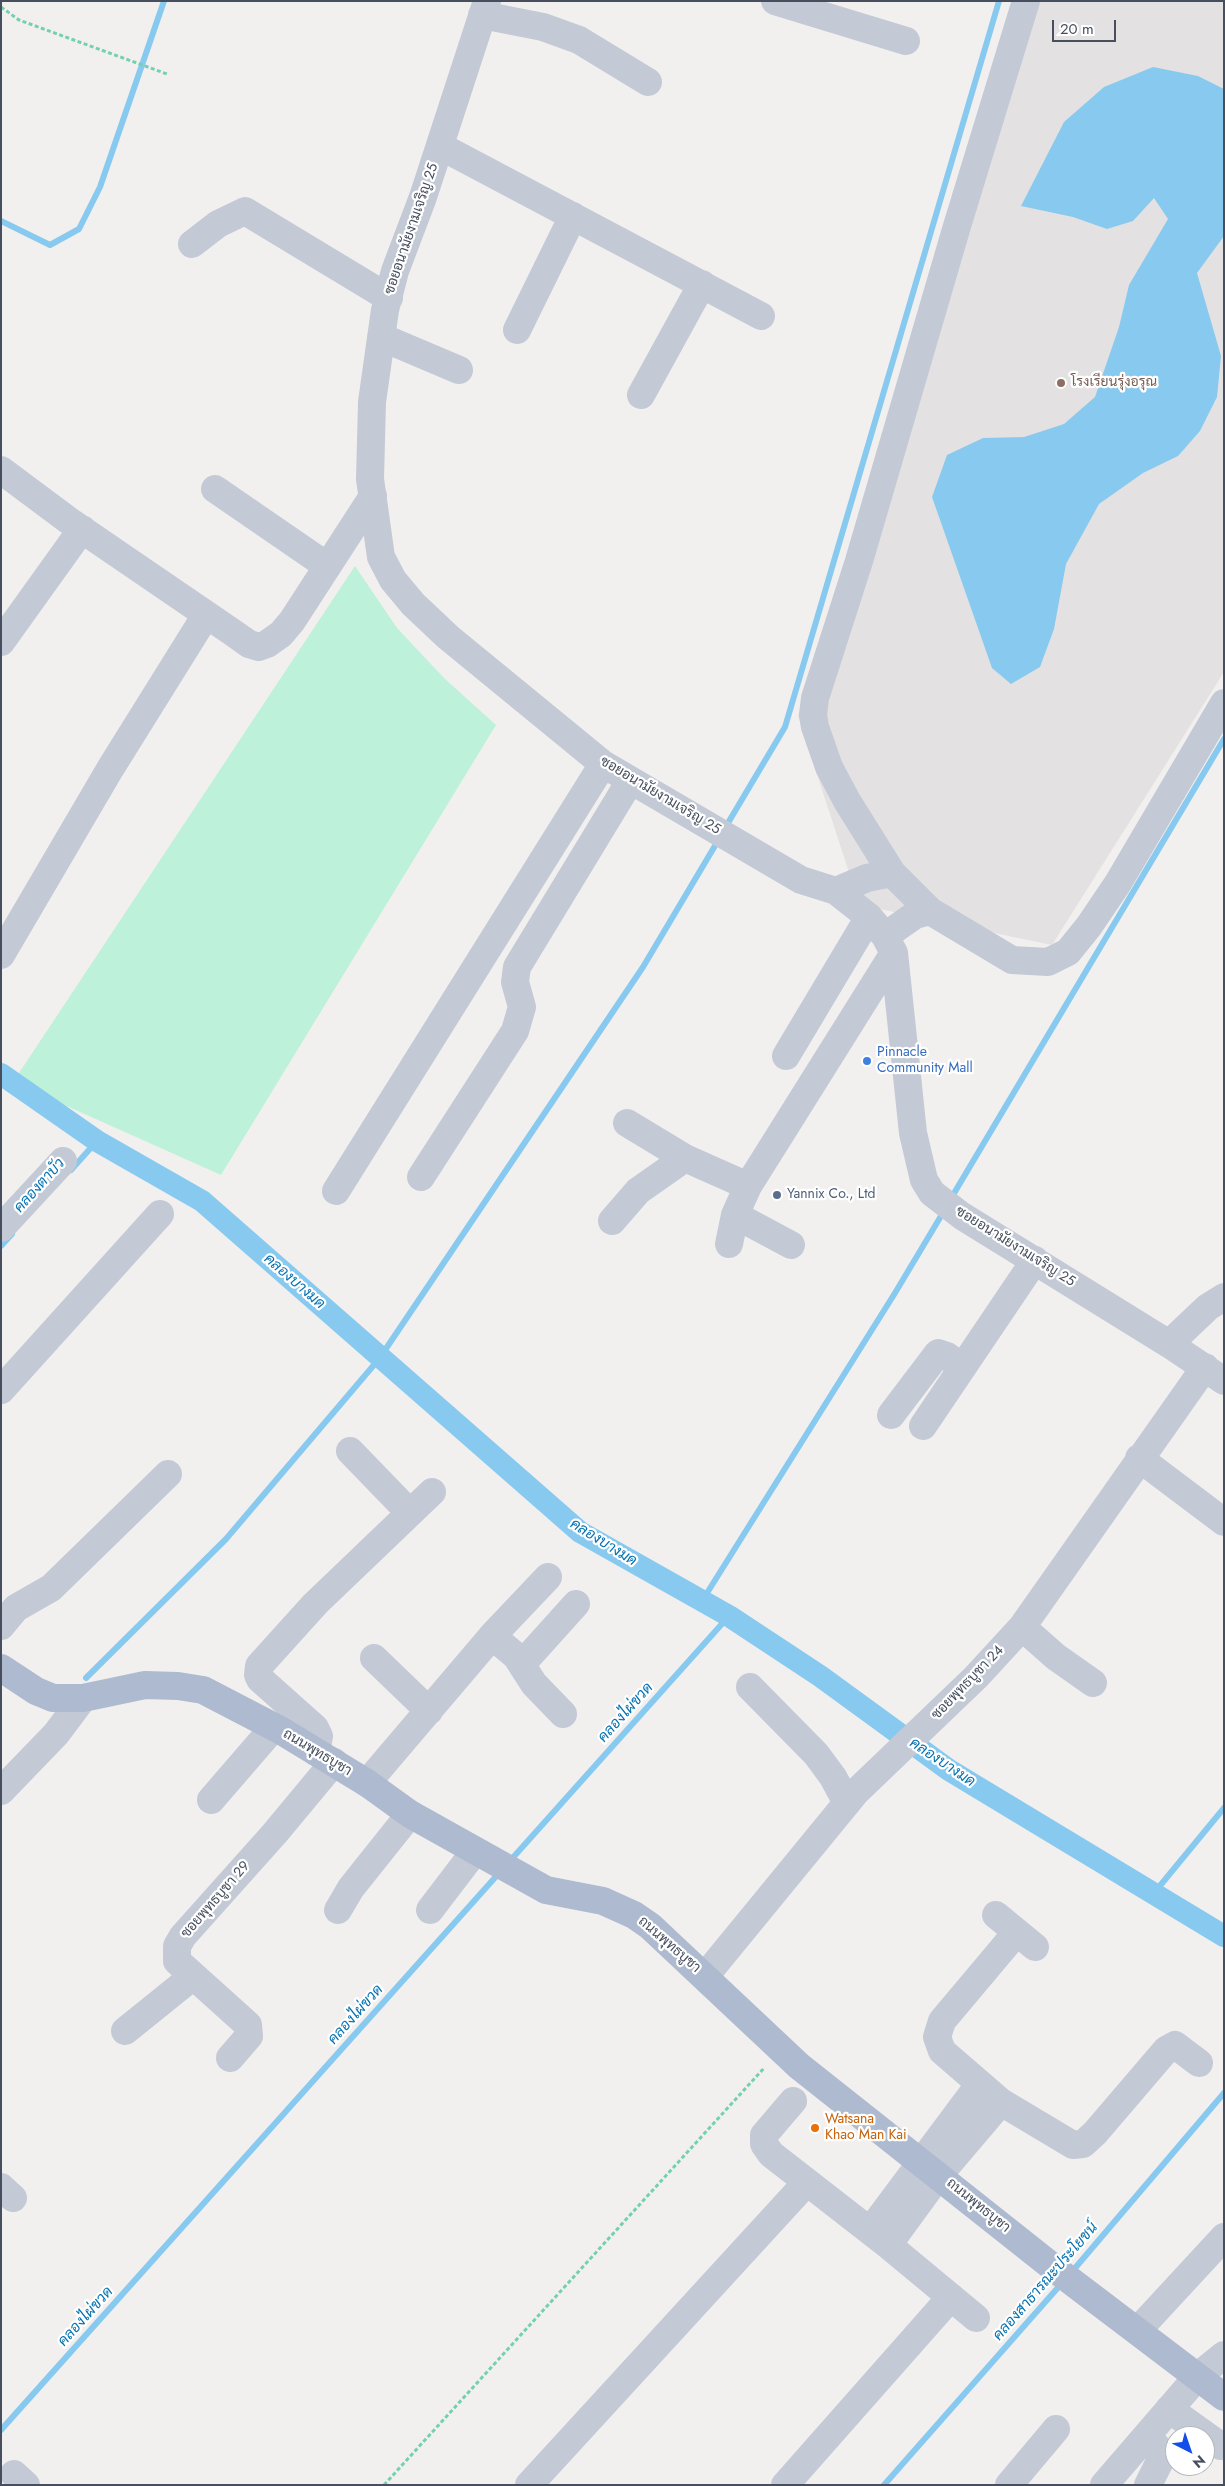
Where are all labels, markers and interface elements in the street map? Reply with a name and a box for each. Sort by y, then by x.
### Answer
scale bar [1055,10,1119,42]
text: 20 m [1060,18,1094,40]
street label: ซอยอนามัยงามเจริญ 25 [382,161,442,297]
place label: โรงเรียนรุ่งอรุณ [1071,375,1157,391]
marker: โรงเรียนรุ่งอรุณ [1055,377,1067,389]
street label: ซอยอนามัยงามเจริญ 25 [597,753,723,839]
place label: Pinnacle Community Mall [877,1045,973,1078]
marker: Pinnacle Community Mall [861,1055,873,1067]
water label: คลองตาบัว [11,1155,69,1217]
place label: Yannix Co., Ltd [787,1187,875,1203]
marker: Yannix Co., Ltd [771,1189,783,1201]
street label: ซอยอนามัยงามเจริญ 25 [952,1203,1078,1291]
water label: คลองบางมด [260,1251,328,1313]
water label: คลองบางมด [566,1515,640,1571]
street label: ซอยพุทธบูชา 24 [928,1643,1008,1723]
water label: คลองไผ่ขวด [595,1679,657,1747]
street label: ถนนพุทธบูชา [280,1726,354,1780]
water label: คลองบางมด [906,1735,978,1791]
street label: ซอยพุทธบูชา 29 [178,1858,254,1942]
street label: ถนนพุทธบูชา [634,1913,704,1977]
water label: คลองไผ่ขวด [325,1981,387,2049]
place label: Watsana Khao Man Kai [825,2112,907,2144]
marker: Watsana Khao Man Kai [809,2122,821,2134]
street label: ถนนพุทธบูชา [943,2175,1013,2237]
water label: คลองสาธารณะประโยชน์ [990,2219,1102,2345]
water label: คลองไผ่ขวด [55,2283,117,2351]
north arrow [1165,2426,1215,2476]
text: N [1188,2450,1210,2473]

